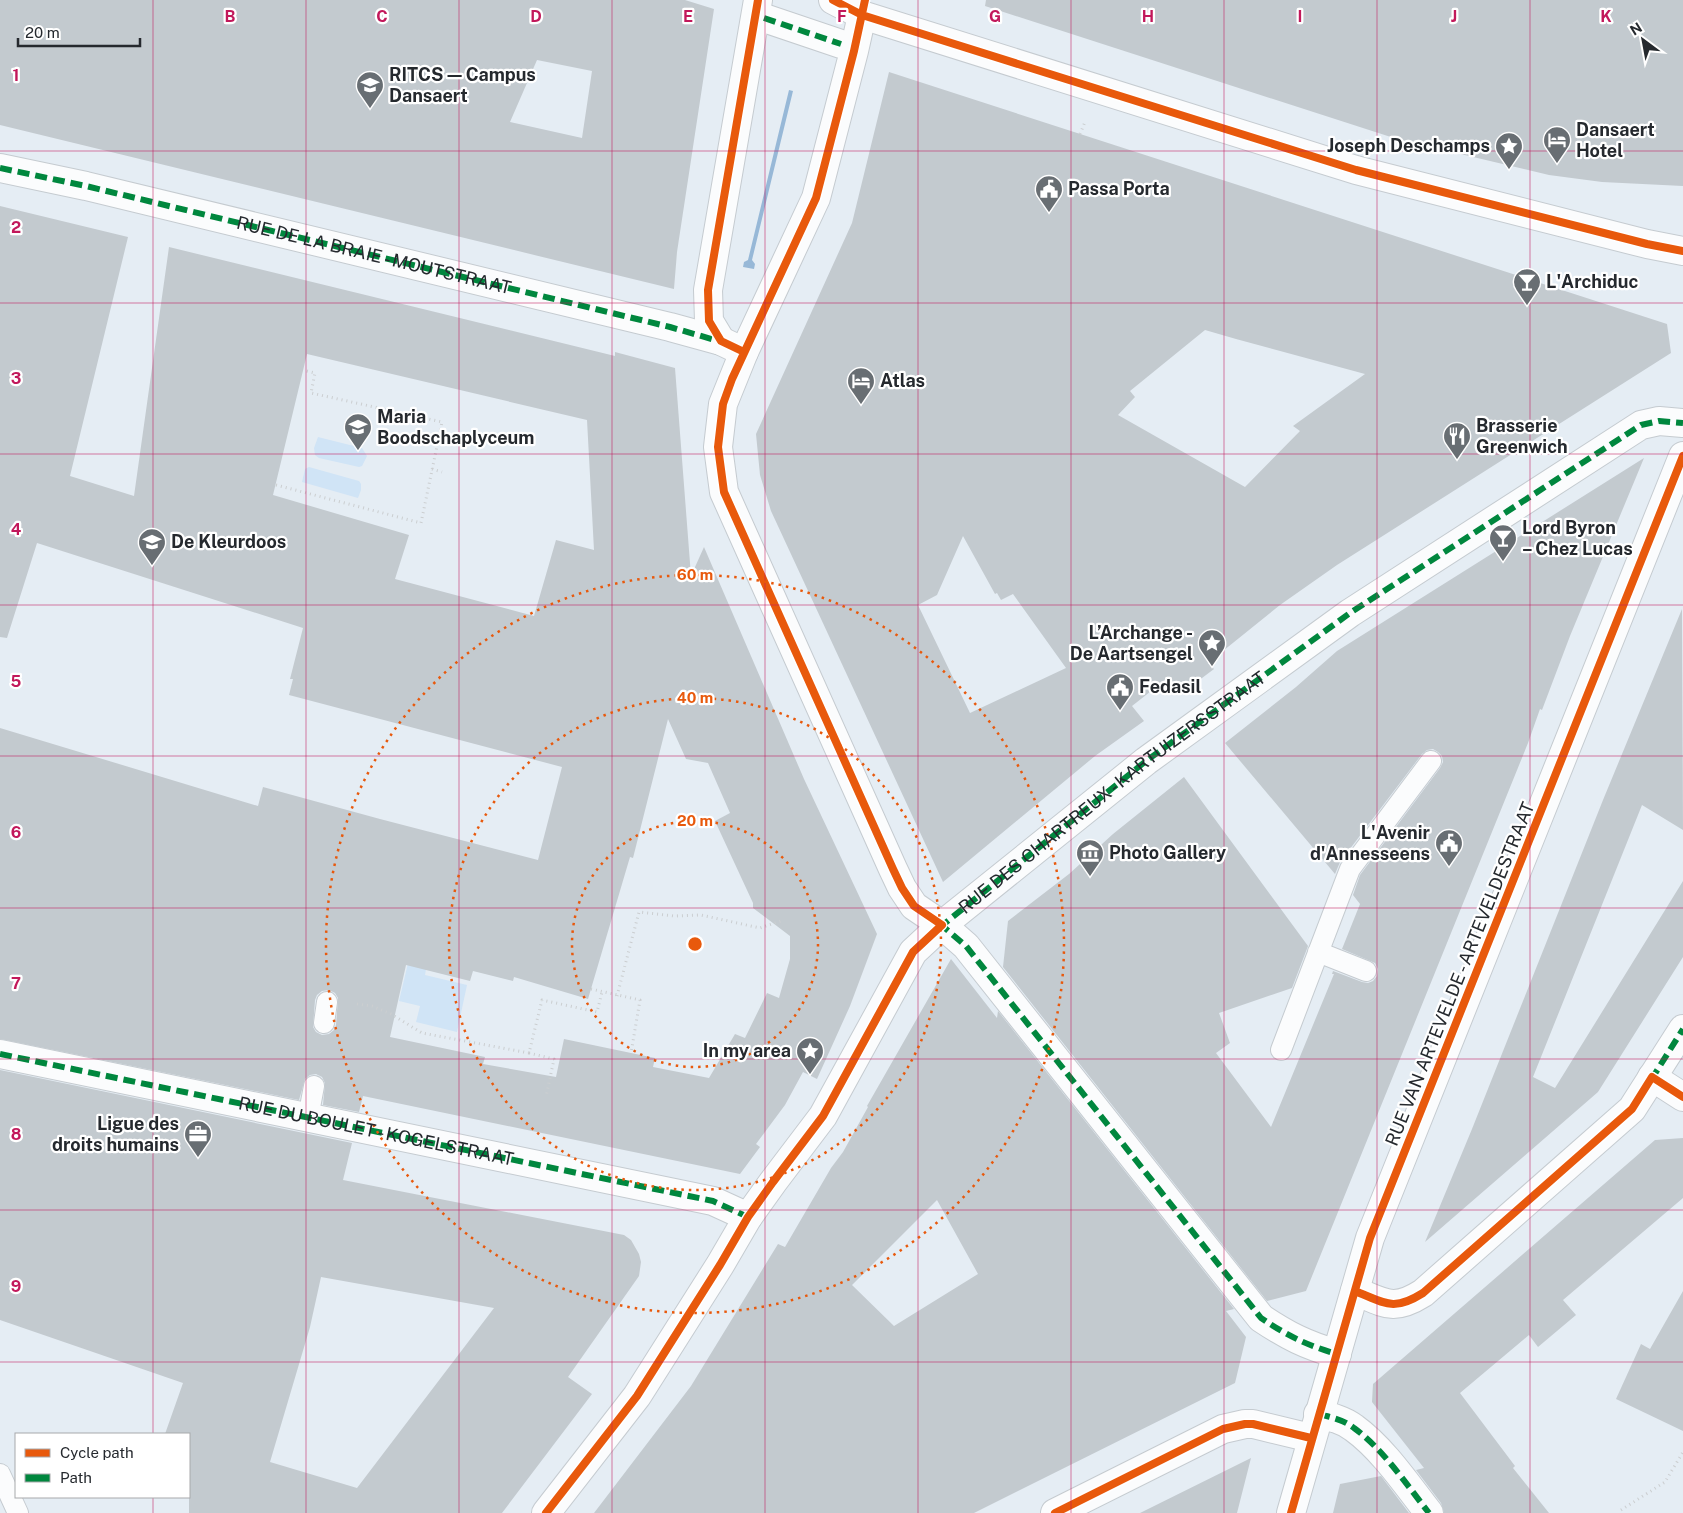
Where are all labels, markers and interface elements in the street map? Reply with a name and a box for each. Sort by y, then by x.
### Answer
text: B [225,7,236,26]
text: C [376,7,388,26]
text: D [530,7,542,26]
text: E [683,7,693,26]
text: F [837,7,847,26]
text: G [989,7,1001,26]
text: H [1142,7,1154,26]
text: I [1298,7,1302,26]
text: J [1451,7,1457,26]
text: K [1600,7,1612,26]
scale bar [18,15,140,47]
north arrow [1618,15,1668,65]
text: N [1627,19,1645,39]
text: 20 m [25,24,60,41]
place label: RITCS — Campus Dansaert [389,64,536,106]
text: 1 [13,66,19,85]
school or university icon: RITCS — Campus Dansaert [355,70,385,109]
place label: Dansaert Hotel [1576,119,1655,161]
hotel icon: Dansaert Hotel [1542,125,1572,164]
place icon: Joseph Deschamps [1494,131,1524,170]
place label: Joseph Deschamps [1327,135,1490,156]
public building icon: Passa Porta [1034,174,1064,213]
place label: Passa Porta [1068,178,1170,199]
street label: RUE DE LA BRAIE - MOUTSTRAAT [235,212,514,298]
text: 2 [11,218,21,237]
bar icon: L'Archiduc [1512,267,1542,306]
place label: L'Archiduc [1546,271,1638,292]
hotel icon: Atlas [846,366,876,405]
text: 3 [11,369,21,388]
place label: Atlas [880,370,925,391]
place label: Maria Boodschaplyceum [377,406,534,448]
school or university icon: Maria Boodschaplyceum [343,412,373,451]
place label: Brasserie Greenwich [1476,415,1568,457]
restaurant icon: Brasserie Greenwich [1442,421,1472,460]
place label: Lord Byron – Chez Lucas [1522,517,1633,559]
text: 4 [11,520,22,539]
bar icon: Lord Byron – Chez Lucas [1488,523,1518,562]
school or university icon: De Kleurdoos [137,527,167,566]
place label: De Kleurdoos [171,531,286,552]
text: 60 m [677,566,713,583]
place label: L’Archange - De Aartsengel [1070,622,1193,664]
place icon: L’Archange - De Aartsengel [1197,628,1227,667]
street label: RUE DES CHARTREUX - KARTUIZERSSTRAAT [954,666,1270,918]
text: 5 [11,672,22,691]
public building icon: Fedasil [1105,672,1135,711]
place label: Fedasil [1139,676,1201,697]
text: 40 m [677,689,713,706]
street label: RUE VAN ARTEVELDE - ARTEVELDESTRAAT [1381,799,1538,1149]
text: 20 m [677,812,713,829]
place label: L'Avenir d'Annesseens [1310,822,1431,864]
text: 6 [11,823,21,842]
public building icon: L'Avenir d'Annesseens [1434,828,1464,867]
museum icon: Photo Gallery [1075,838,1105,877]
place label: Photo Gallery [1109,842,1226,863]
centre of rings [686,935,704,953]
text: 7 [11,974,21,993]
place icon: In my area [795,1036,825,1075]
place label: In my area [703,1040,791,1061]
street label: RUE DU BOULET - KOGELSTRAAT [237,1092,516,1170]
place label: Ligue des droits humains [52,1113,179,1155]
office icon: Ligue des droits humains [183,1119,213,1158]
text: 8 [11,1125,22,1144]
text: 9 [11,1277,21,1296]
legend [15,1433,190,1498]
text: Cycle path [60,1444,134,1461]
text: Path [60,1469,92,1486]

